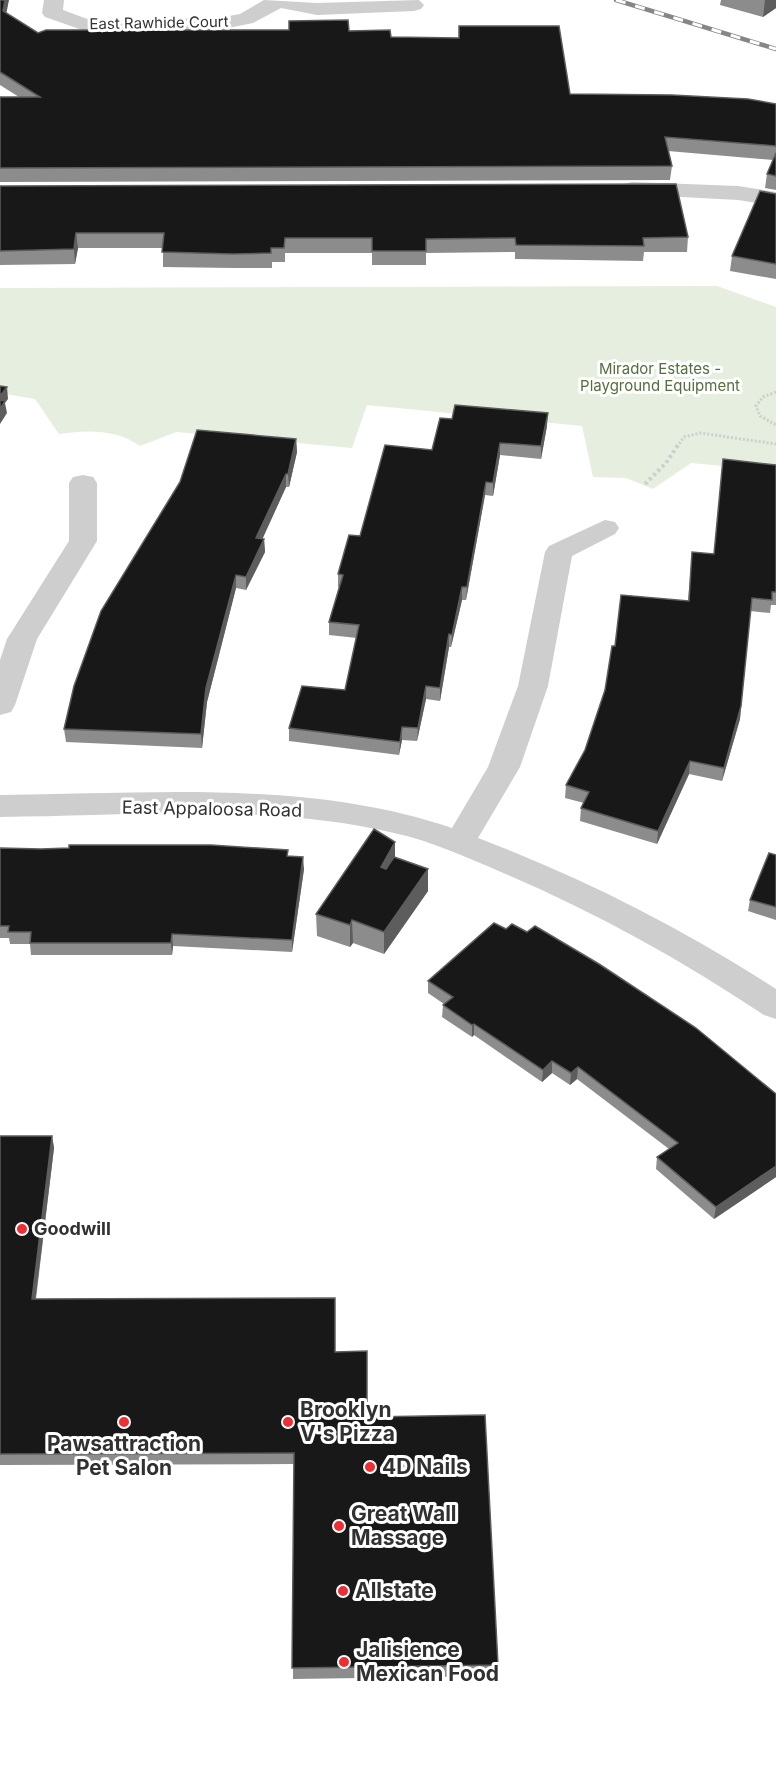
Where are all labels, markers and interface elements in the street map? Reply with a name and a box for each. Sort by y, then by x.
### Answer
street label: East Rawhide Court [89,12,229,33]
park label: Mirador Estates - Playground Equipment [580,359,740,395]
street label: East Appaloosa Road [122,796,302,821]
place label: Goodwill [34,1218,111,1239]
marker: Goodwill [15,1222,29,1236]
place label: Brooklyn V's Pizza [300,1397,395,1446]
marker: Pawsattraction Pet Salon [117,1415,131,1429]
marker: Brooklyn V's Pizza [281,1415,295,1429]
place label: Pawsattraction Pet Salon [47,1431,201,1480]
place label: 4D Nails [382,1454,468,1479]
marker: 4D Nails [363,1460,377,1474]
place label: Great Wall Massage [351,1501,457,1550]
marker: Great Wall Massage [332,1519,346,1533]
place label: Allstate [355,1578,434,1603]
marker: Allstate [336,1584,350,1598]
place label: Jalisience Mexican Food [356,1637,499,1686]
marker: Jalisience Mexican Food [337,1655,351,1669]

